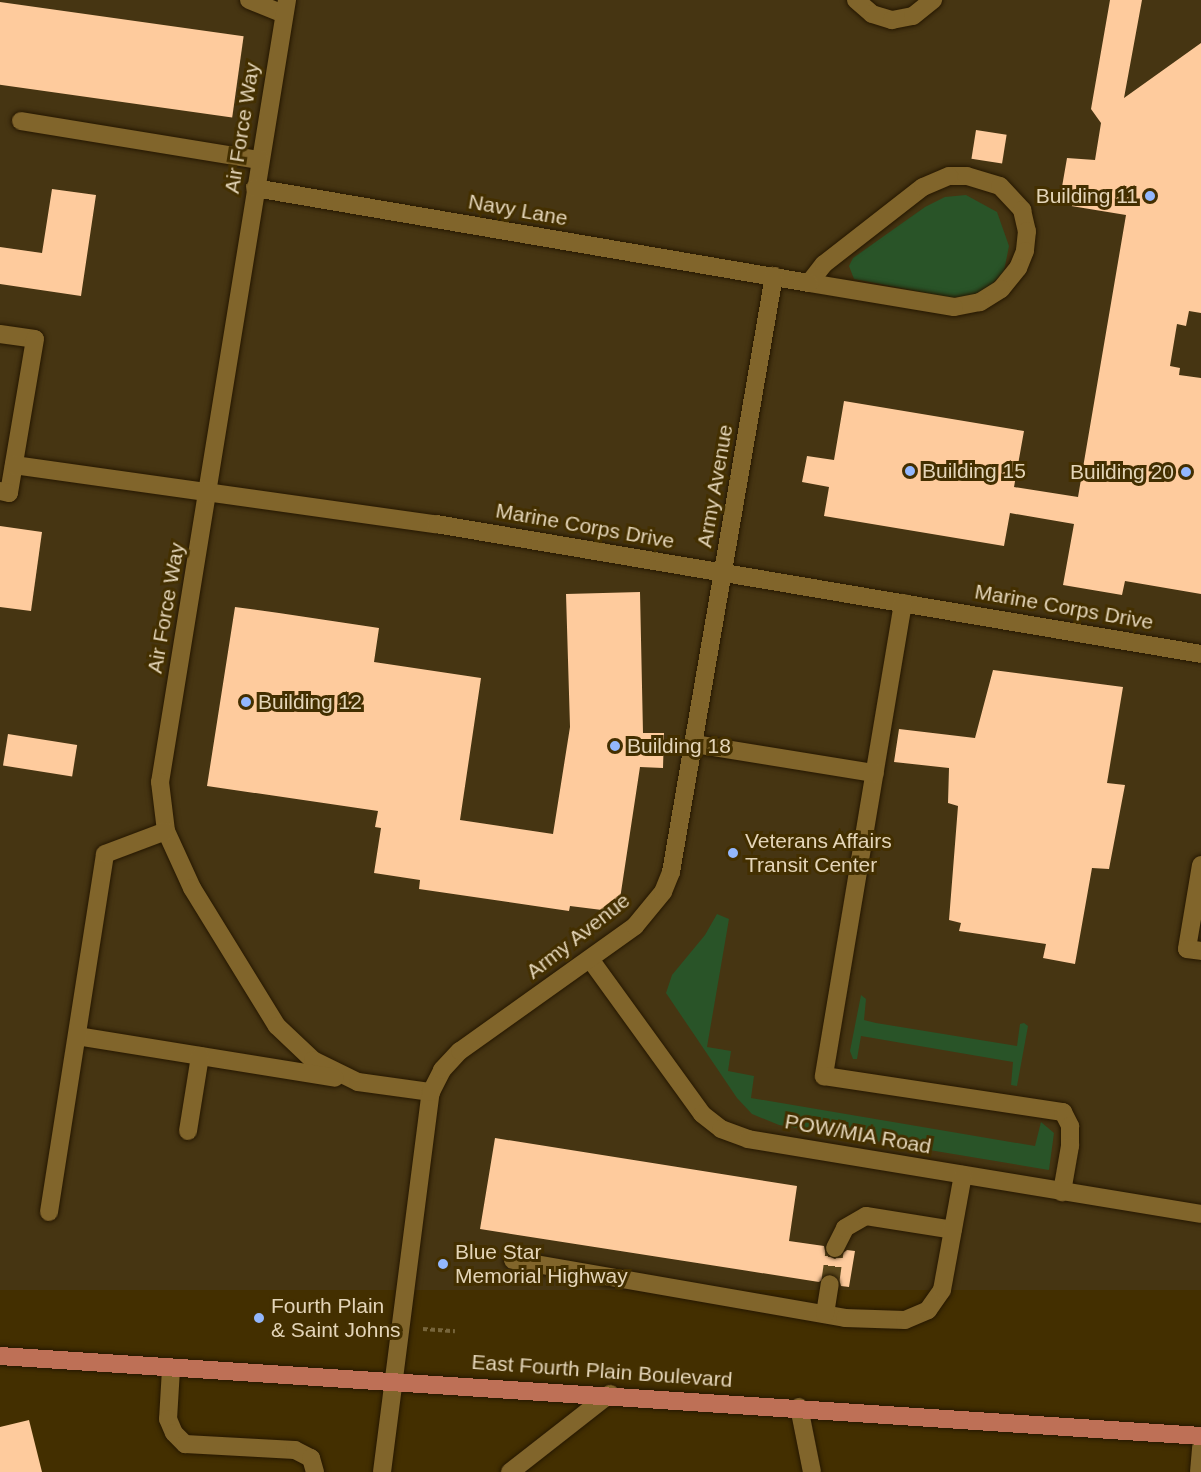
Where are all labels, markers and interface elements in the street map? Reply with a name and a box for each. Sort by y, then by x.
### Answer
street label: Air Force Way [219,61,265,195]
place label: Building 11 [1036,183,1138,209]
street label: Navy Lane [466,189,570,231]
marker: Building 11 [1143,189,1157,203]
street label: Army Avenue [692,422,738,550]
place label: Building 15 [922,458,1026,484]
place label: Building 20 [1070,459,1174,485]
marker: Building 15 [903,464,917,478]
marker: Building 20 [1179,465,1193,479]
street label: Marine Corps Drive [494,498,676,554]
street label: Air Force Way [142,541,190,675]
street label: Marine Corps Drive [973,579,1155,635]
place label: Building 12 [258,689,362,715]
marker: Building 12 [239,695,253,709]
place label: Building 18 [627,733,731,759]
marker: Building 18 [608,739,622,753]
place label: Veterans Affairs Transit Center [745,828,893,878]
marker: Veterans Affairs Transit Center [726,846,740,860]
street label: Army Avenue [521,887,635,985]
street label: POW/MIA Road [782,1109,934,1159]
place label: Blue Star Memorial Highway [455,1239,628,1289]
marker: Blue Star Memorial Highway [436,1257,450,1271]
place label: Fourth Plain & Saint Johns [271,1293,401,1343]
marker: Fourth Plain & Saint Johns [252,1311,266,1325]
street label: East Fourth Plain Boulevard [471,1349,733,1393]

